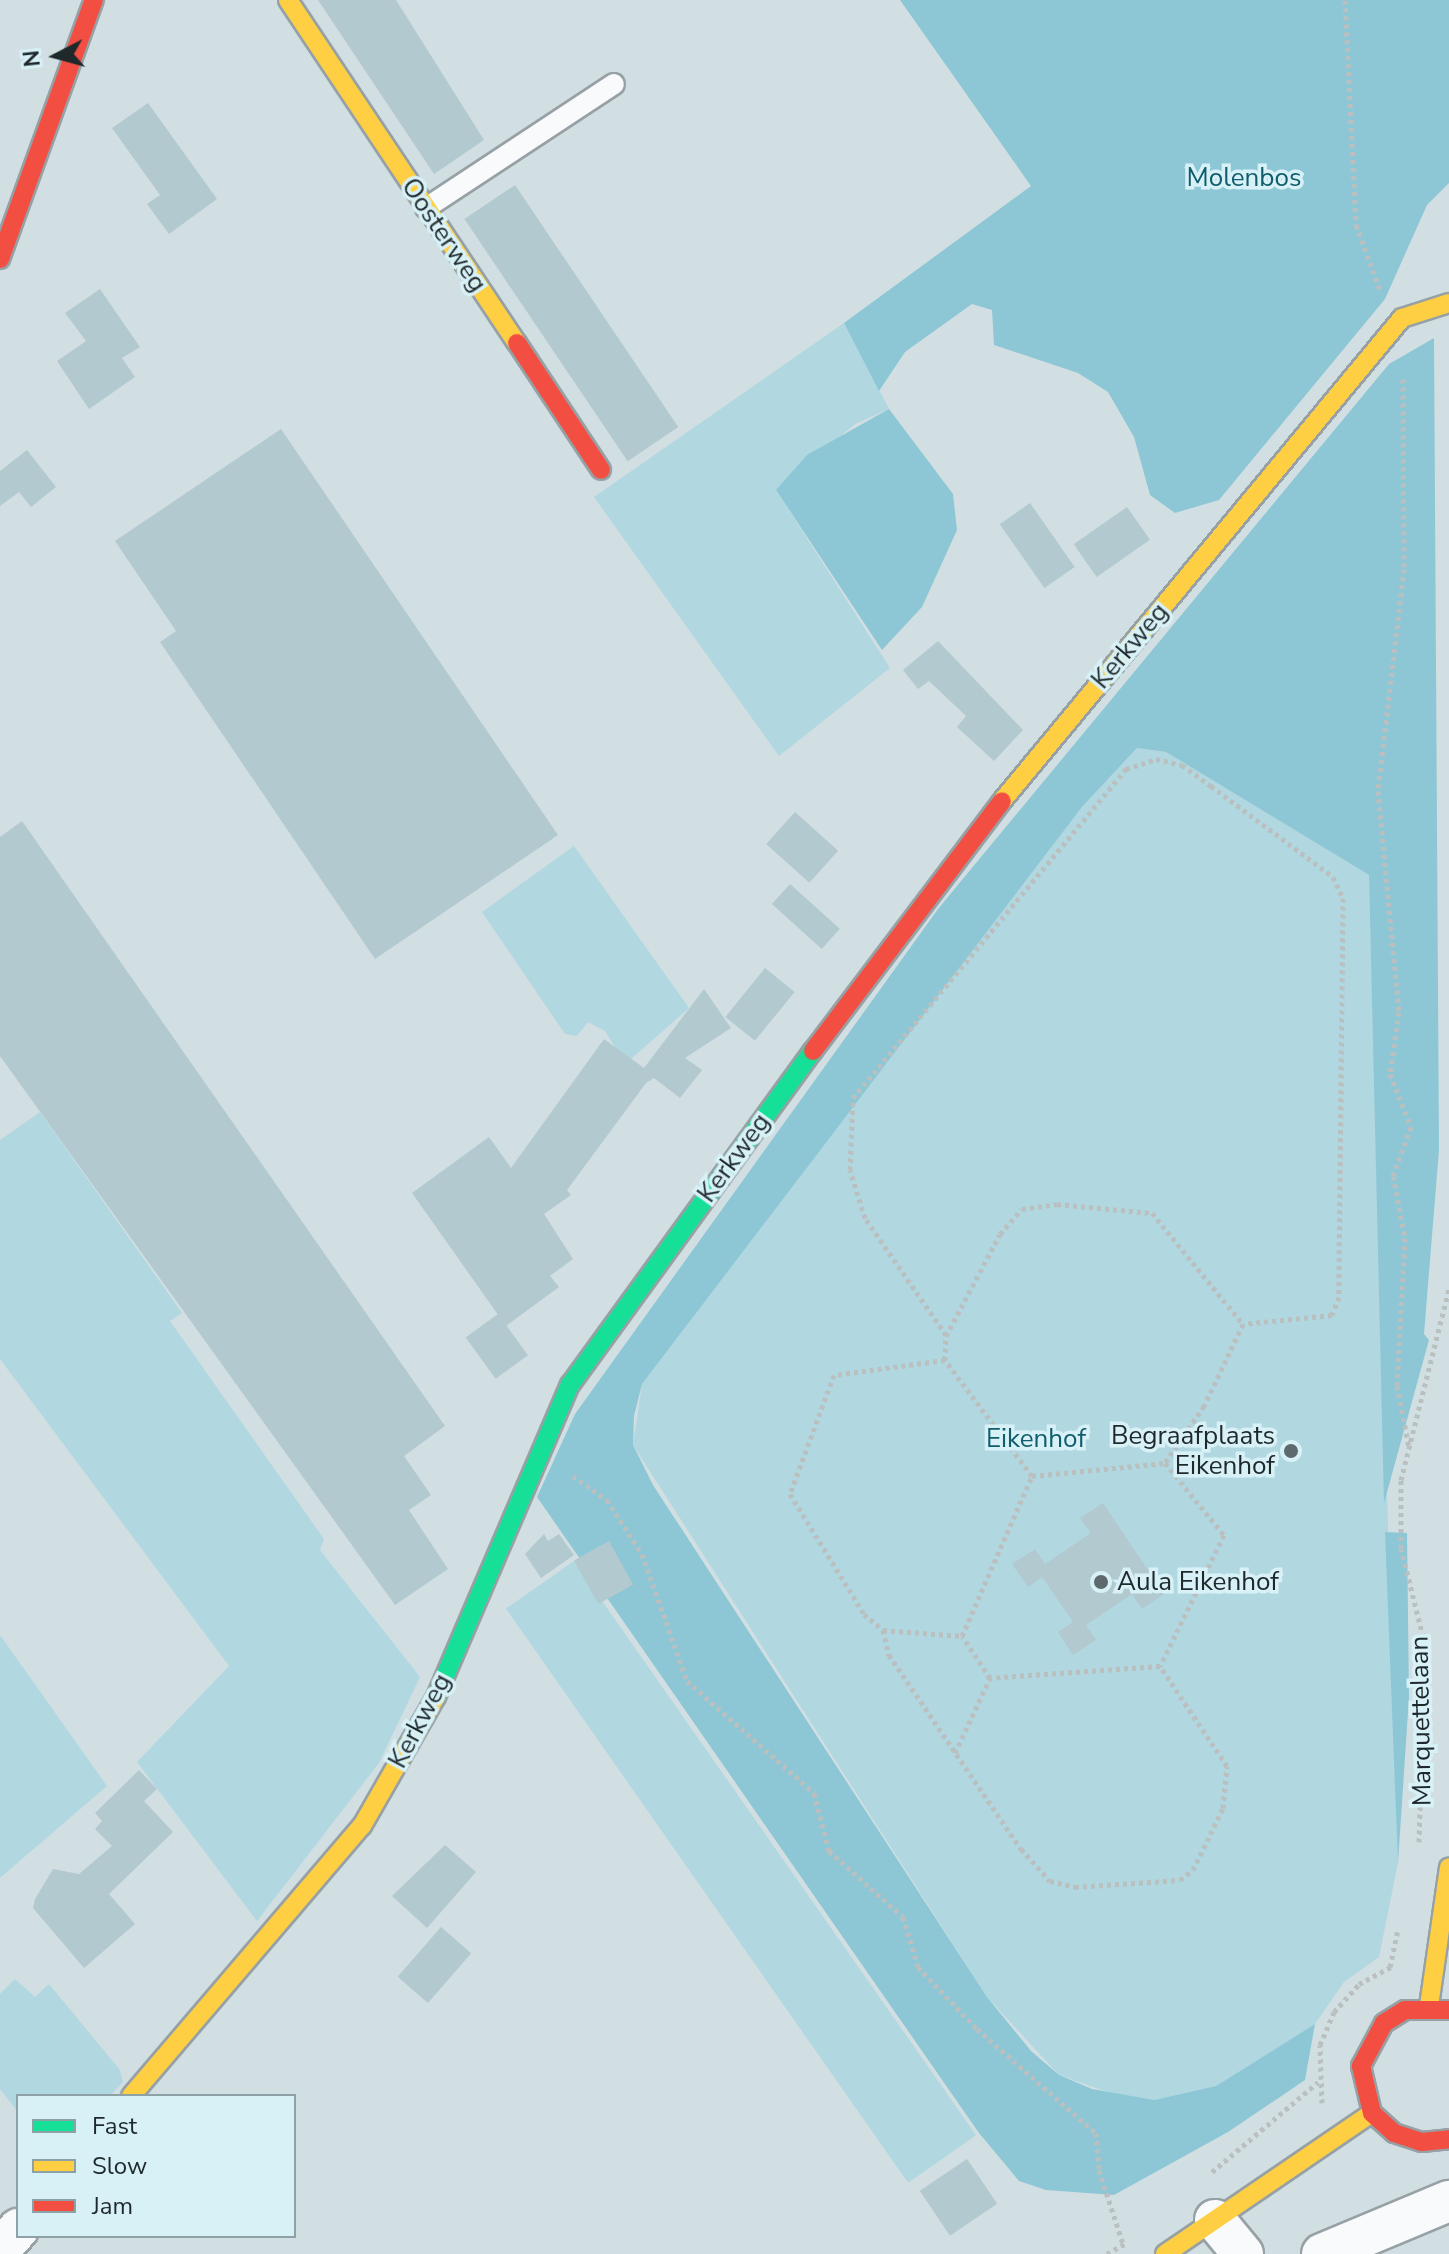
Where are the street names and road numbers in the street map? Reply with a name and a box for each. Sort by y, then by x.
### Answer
street label: Oosterweg [395,172,493,298]
street label: Kerkweg [1085,597,1175,695]
street label: Kerkweg [691,1107,777,1209]
street label: Marquettelaan [1404,1636,1438,1806]
street label: Kerkweg [382,1668,458,1774]

